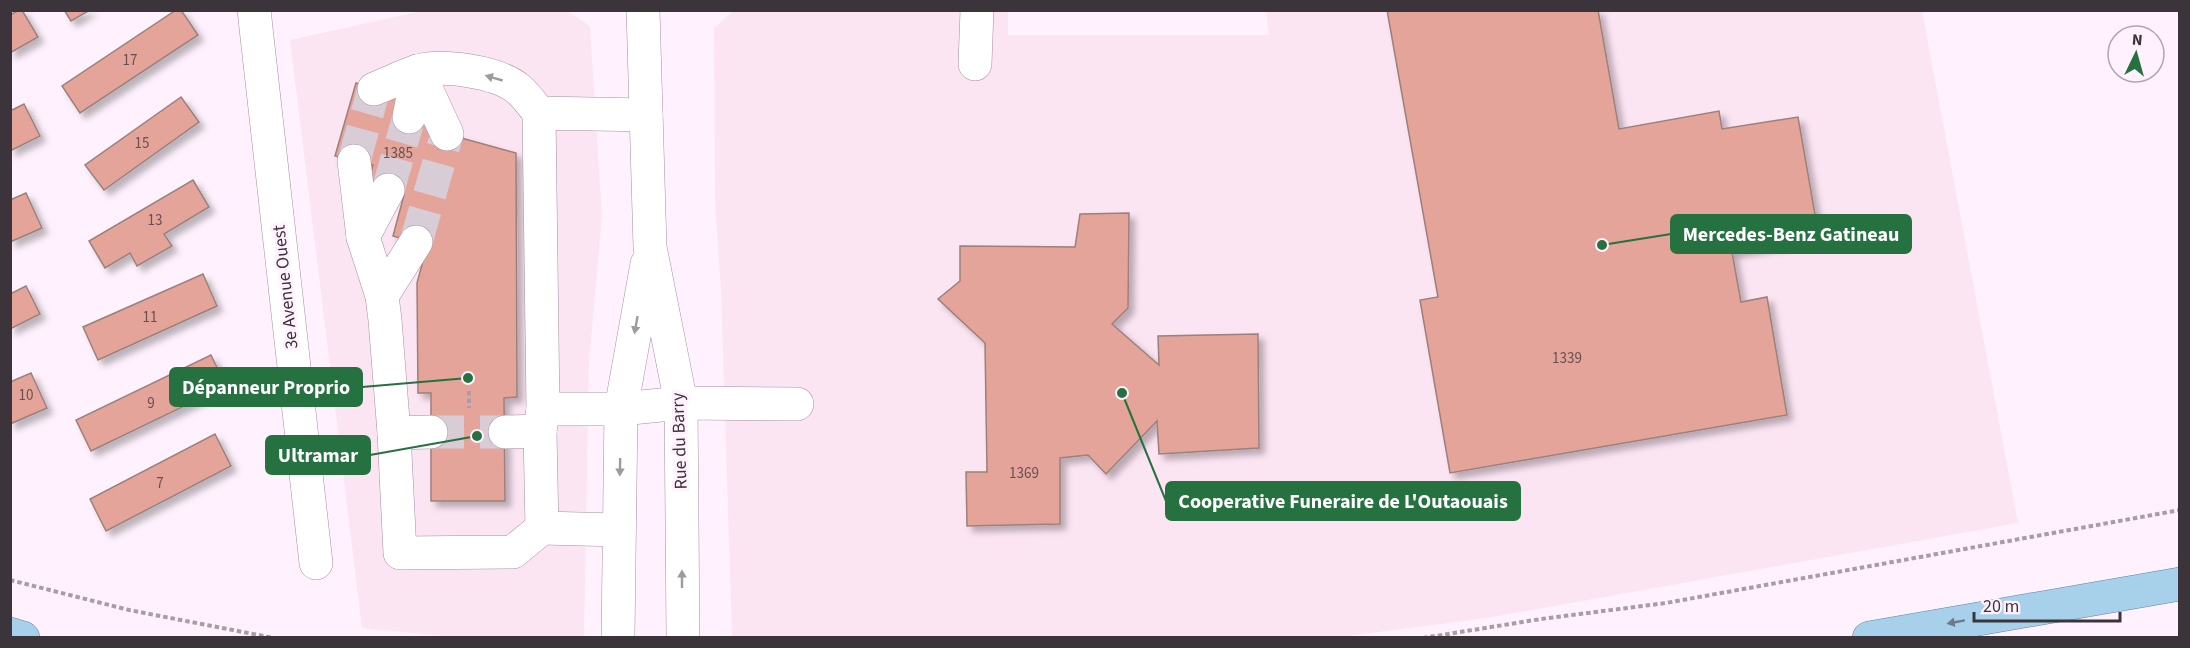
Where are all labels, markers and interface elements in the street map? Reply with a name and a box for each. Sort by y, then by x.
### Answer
north arrow [2106,24,2166,84]
text: N [2131,29,2143,51]
house number: 17 [123,50,137,71]
one-way arrow [485,73,503,82]
house number: 15 [135,133,149,154]
house number: 1385 [383,143,413,164]
house number: 13 [148,210,162,231]
callout: Mercedes-Benz Gatineau [1671,215,1911,253]
text: Mercedes-Benz Gatineau [1683,221,1899,249]
street label: 3e Avenue Ouest [267,224,304,350]
house number: 11 [143,307,157,328]
one-way arrow [631,316,640,335]
house number: 1339 [1552,348,1582,369]
callout: Dépanneur Proprio [170,368,362,406]
text: Dépanneur Proprio [182,374,350,402]
house number: 10 [19,385,33,406]
street label: Rue du Barry [665,392,694,490]
house number: 9 [147,393,155,414]
callout: Ultramar [266,436,370,474]
text: Ultramar [278,442,358,470]
one-way arrow [615,458,625,477]
house number: 1369 [1009,463,1039,484]
house number: 7 [156,473,164,494]
callout: Cooperative Funeraire de L'Outaouais [1166,482,1520,520]
text: Cooperative Funeraire de L'Outaouais [1178,488,1508,516]
one-way arrow [677,570,687,589]
scale bar [1974,585,2120,623]
text: 20 m [1983,594,2019,619]
one-way arrow [1947,618,1966,627]

